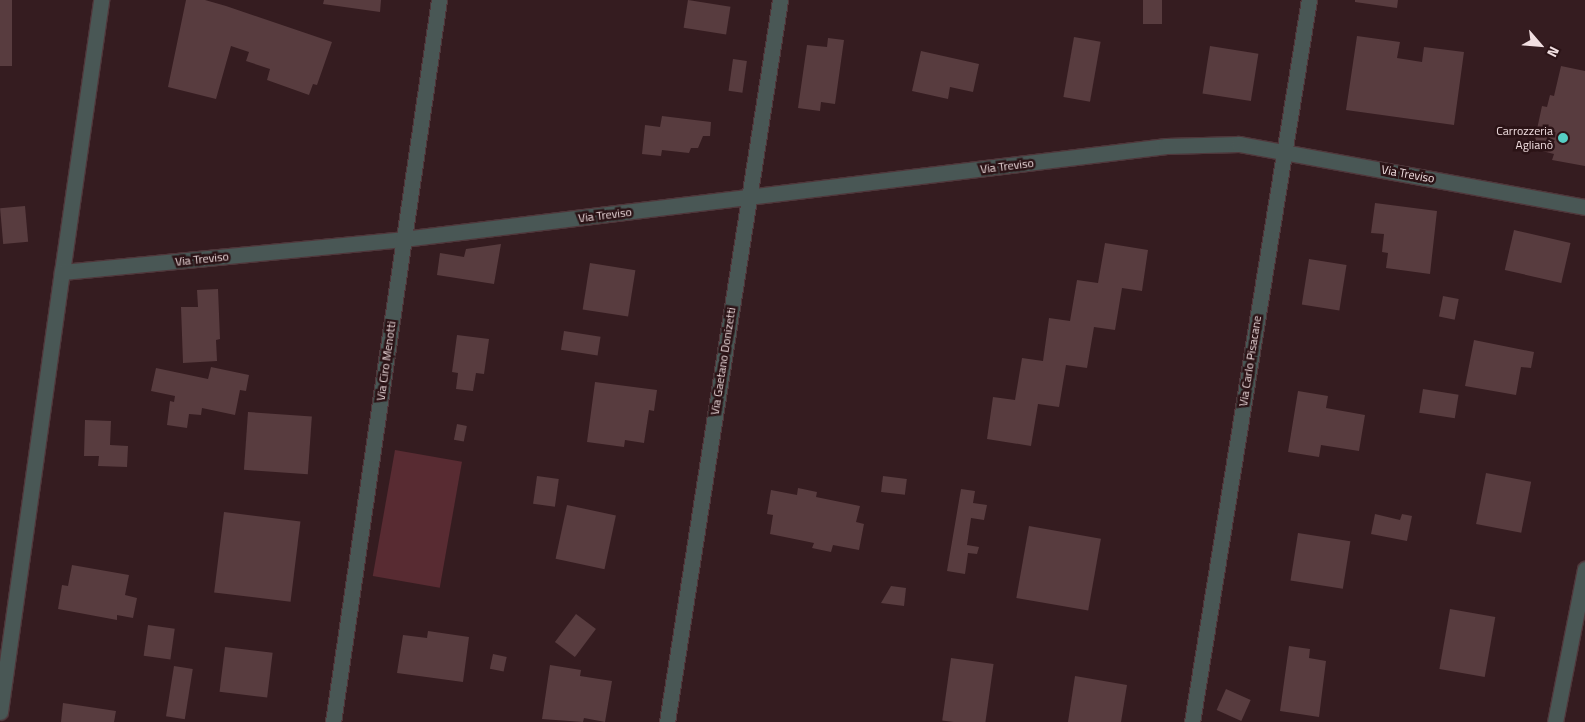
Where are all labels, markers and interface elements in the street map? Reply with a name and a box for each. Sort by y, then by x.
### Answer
north arrow [1515,20,1565,70]
text: N [1542,43,1565,61]
place label: Carrozzeria Aglianò [1496,124,1553,152]
marker: Carrozzeria Aglianò [1557,132,1569,144]
street label: Via Treviso [979,156,1035,176]
street label: Via Treviso [1380,162,1436,186]
street label: Via Treviso [577,205,633,225]
street label: Via Treviso [174,249,230,269]
street label: Via Gaetano Donizetti [707,306,739,416]
street label: Via Carlo Pisacane [1236,315,1264,407]
street label: Via Ciro Menotti [373,320,399,402]

